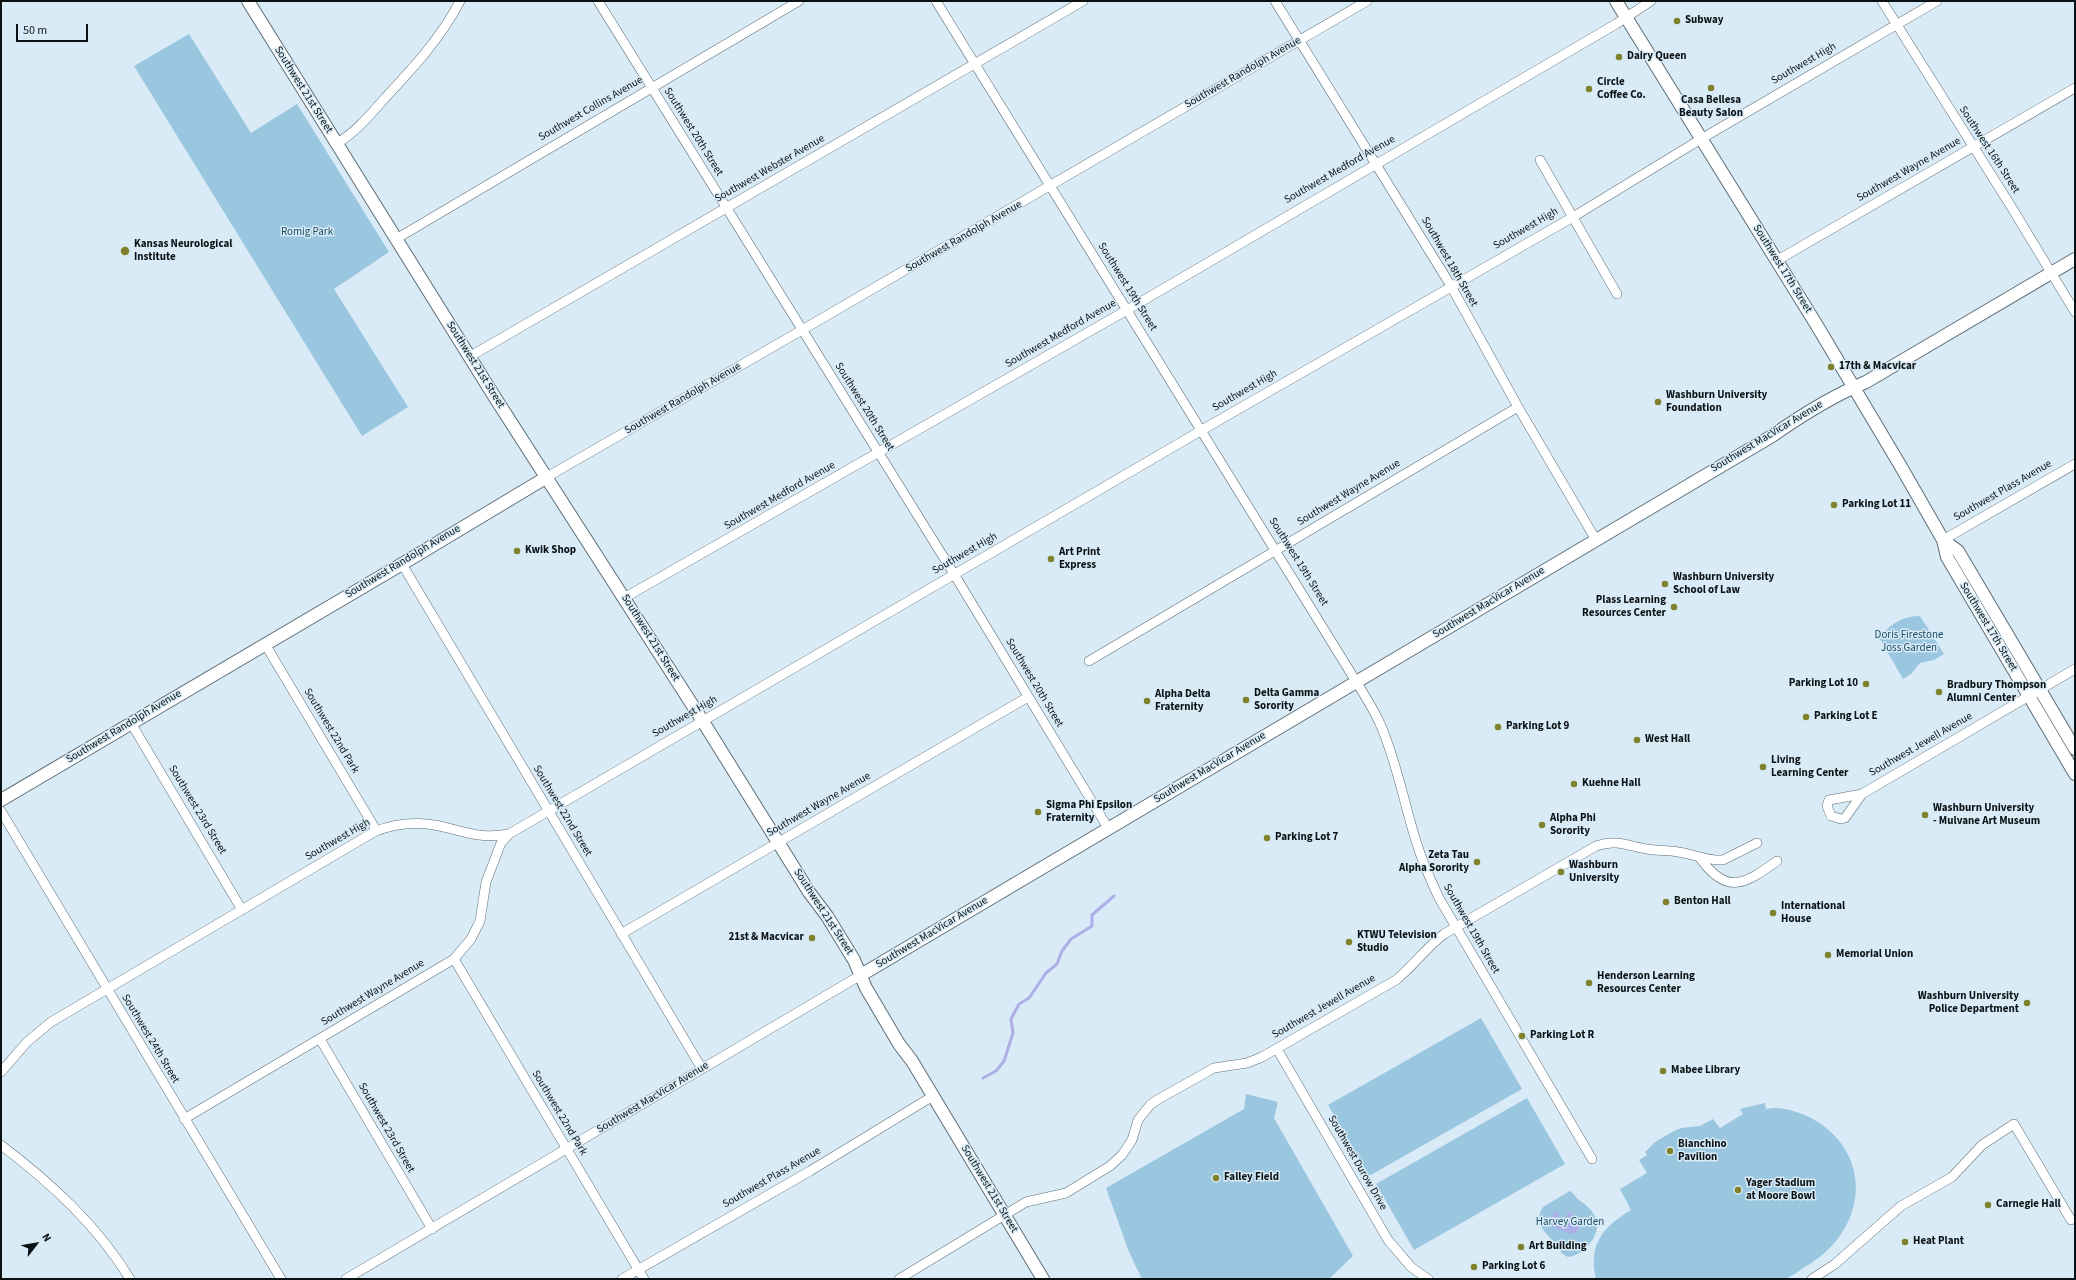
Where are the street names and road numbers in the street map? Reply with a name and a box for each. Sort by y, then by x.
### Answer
street label: Southwest Randolph Avenue [1183,34,1303,112]
street label: Southwest High [1769,40,1839,88]
street label: Southwest 21st Street [271,44,335,136]
street label: Southwest Collins Avenue [536,74,646,144]
street label: Southwest 20th Street [660,85,726,179]
street label: Southwest 16th Street [1956,104,2022,196]
street label: Southwest Webster Avenue [713,132,827,206]
street label: Southwest Medford Avenue [1282,133,1398,207]
street label: Southwest Wayne Avenue [1855,135,1963,205]
street label: Southwest Randolph Avenue [904,198,1024,276]
street label: Southwest High [1491,205,1561,253]
street label: Southwest 18th Street [1418,215,1480,309]
street label: Southwest 17th Street [1749,222,1815,316]
street label: Southwest 19th Street [1094,240,1160,334]
street label: Southwest Medford Avenue [1003,297,1119,371]
street label: Southwest 21st Street [443,319,507,411]
street label: Southwest Randolph Avenue [623,360,743,438]
street label: Southwest 20th Street [831,360,897,454]
street label: Southwest High [1210,367,1280,415]
street label: Southwest MacVicar Avenue [1709,398,1825,476]
street label: Southwest Wayne Avenue [1295,457,1403,529]
street label: Southwest Plass Avenue [1952,458,2054,524]
street label: Southwest Medford Avenue [722,459,838,533]
street label: Southwest 19th Street [1265,515,1331,609]
street label: Southwest Randolph Avenue [343,522,463,602]
street label: Southwest High [930,530,1000,578]
street label: Southwest MacVicar Avenue [1431,564,1547,642]
street label: Southwest 17th Street [1956,580,2020,674]
street label: Southwest 21st Street [618,592,682,684]
street label: Southwest 20th Street [1002,636,1066,730]
street label: Southwest 22nd Park [300,686,362,776]
street label: Southwest Randolph Avenue [64,687,184,767]
street label: Southwest High [650,693,720,741]
street label: Southwest Jewell Avenue [1867,710,1975,780]
street label: Southwest MacVicar Avenue [1152,729,1268,807]
street label: Southwest 23rd Street [165,763,229,857]
street label: Southwest 22nd Street [530,763,594,859]
street label: Southwest Wayne Avenue [765,770,873,840]
street label: Southwest High [303,816,373,864]
street label: Southwest 21st Street [790,866,856,958]
street label: Southwest 19th Street [1440,882,1502,976]
street label: Southwest MacVicar Avenue [874,894,990,972]
street label: Southwest Wayne Avenue [319,957,427,1029]
street label: Southwest Jewell Avenue [1270,972,1378,1042]
street label: Southwest 24th Street [118,992,182,1086]
street label: Southwest MacVicar Avenue [595,1059,711,1137]
street label: Southwest 22nd Park [528,1068,590,1158]
street label: Southwest 23rd Street [355,1081,417,1175]
street label: Southwest Durow Drive [1324,1113,1390,1213]
street label: Southwest 21st Street [958,1143,1020,1235]
street label: Southwest Plass Avenue [721,1145,823,1211]

